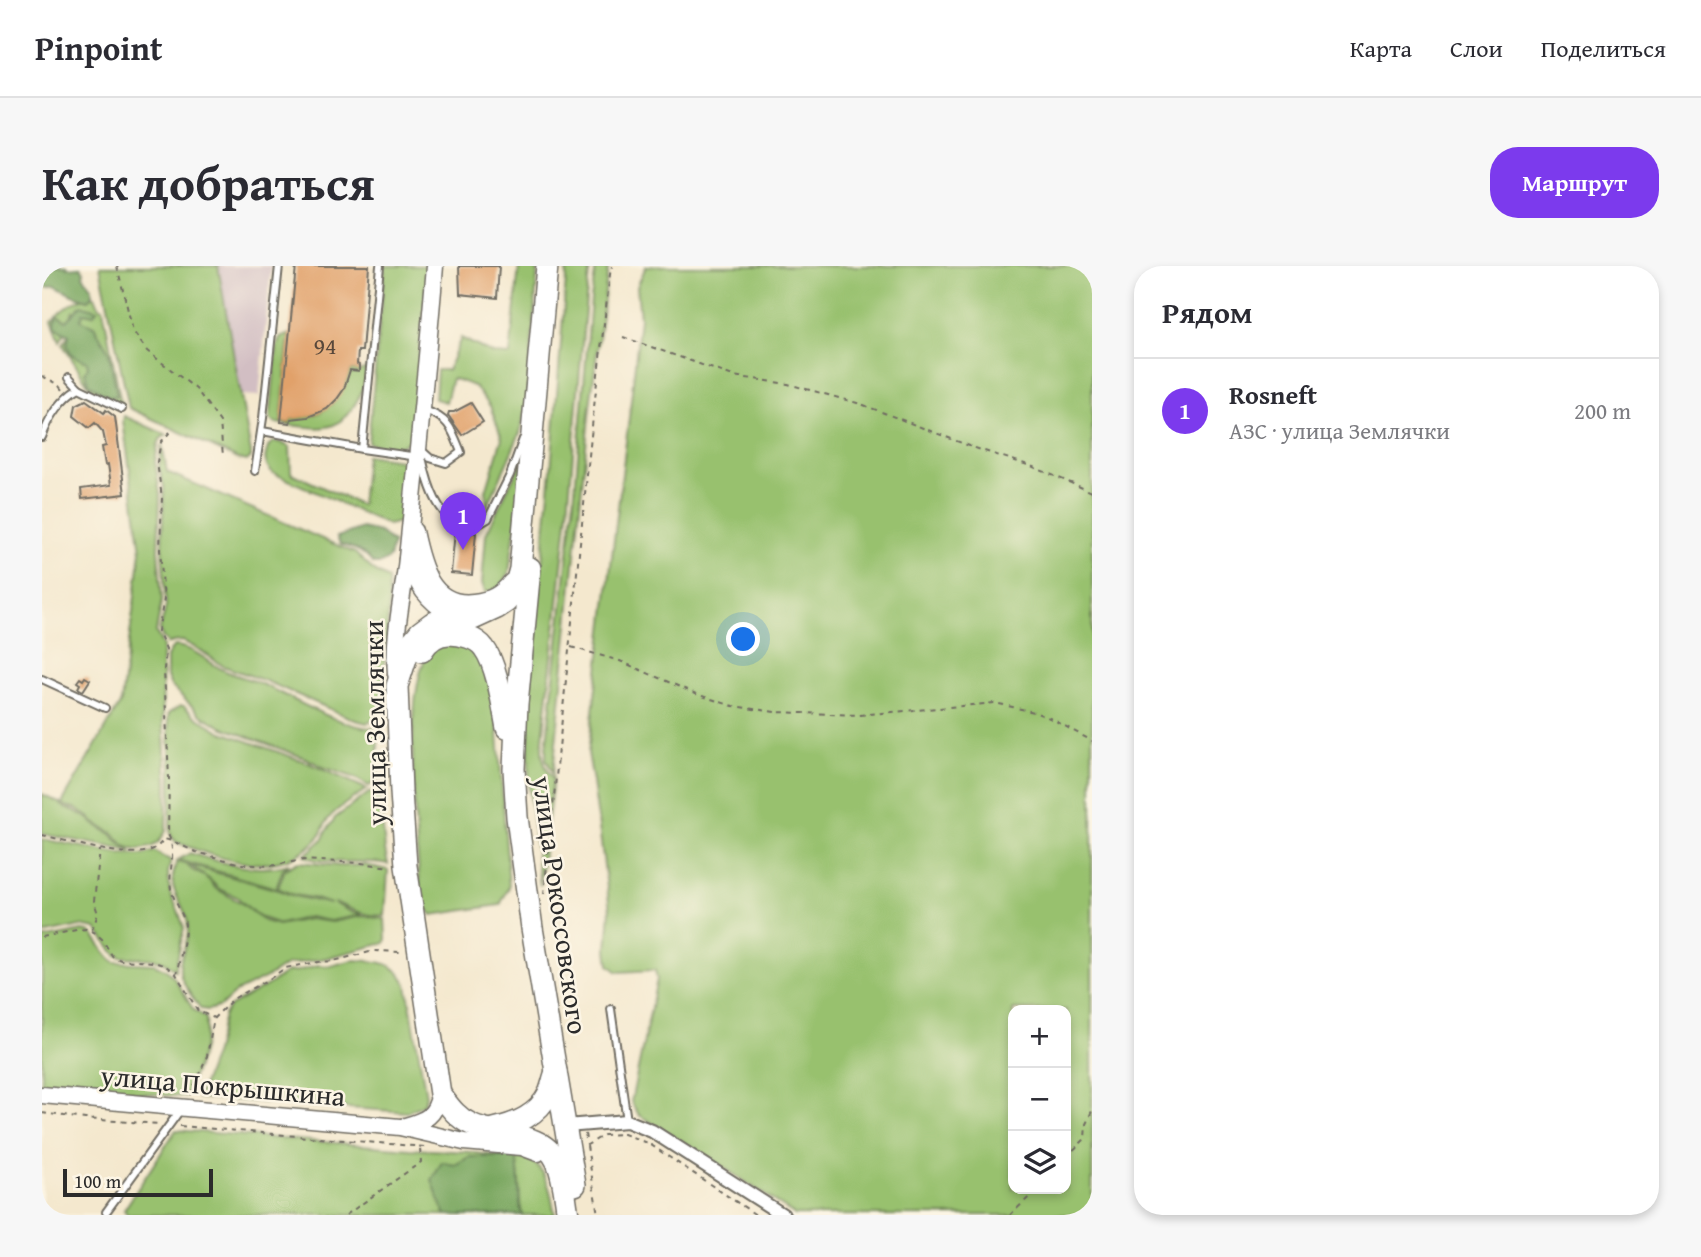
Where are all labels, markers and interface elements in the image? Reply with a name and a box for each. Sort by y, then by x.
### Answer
text: Pinpoint [35,24,162,72]
text: Карта [1350,31,1412,66]
text: Слои [1450,31,1503,66]
text: Поделиться [1541,31,1666,66]
text: Как добраться [42,146,375,218]
button: Маршрут [1490,147,1659,218]
text: Рядом [1162,290,1253,334]
house number: 94 [313,328,337,363]
text: Rosneft [1229,375,1317,414]
text: 1 [1179,394,1191,427]
text: 200 m [1574,394,1631,427]
text: АЗС · улица Землячки [1229,414,1450,447]
pin: 1 [440,492,486,550]
street label: улица Землячки [352,620,396,827]
your location [726,622,760,656]
street label: улица Рокоссовского [522,772,599,1037]
map controls [1008,1005,1071,1194]
button: + [1008,1005,1071,1068]
street label: улица Покрышкина [98,1054,348,1116]
button: − [1008,1068,1071,1131]
button: layers [1008,1131,1071,1194]
scale bar [63,1166,214,1198]
text: 100 m [74,1167,121,1195]

